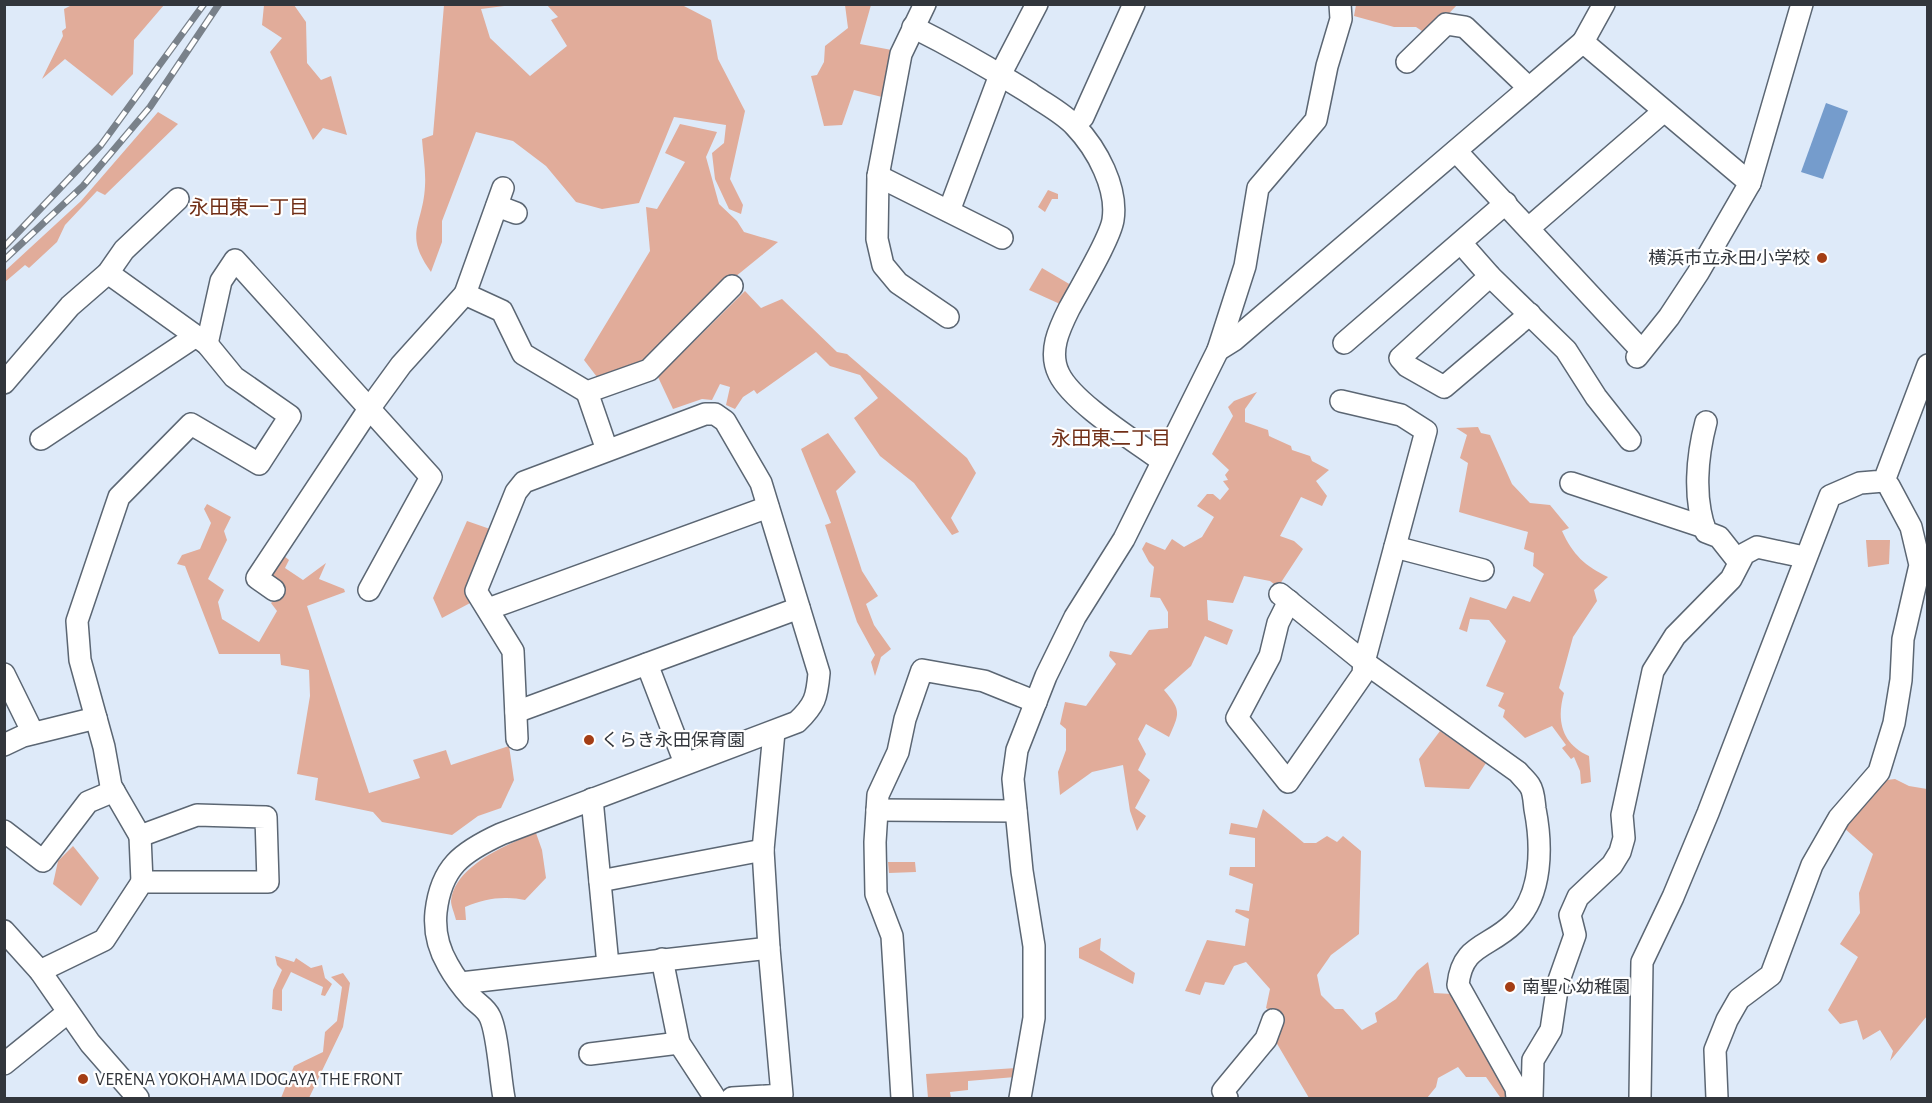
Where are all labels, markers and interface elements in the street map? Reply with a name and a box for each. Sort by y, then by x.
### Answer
district label: 永田東一丁目 [189,197,309,218]
place label: 横浜市立永田小学校 [1648,248,1810,268]
marker: 横浜市立永田小学校 [1815,251,1829,265]
district label: 永田東二丁目 [1051,428,1171,449]
place label: くらき永田保育園 [601,730,745,750]
marker: くらき永田保育園 [582,733,596,747]
place label: 南聖心幼稚園 [1522,977,1630,997]
marker: 南聖心幼稚園 [1503,980,1517,994]
place label: VERENA YOKOHAMA IDOGAYA THE FRONT [95,1071,403,1089]
marker: VERENA YOKOHAMA IDOGAYA THE FRONT [76,1072,90,1086]

